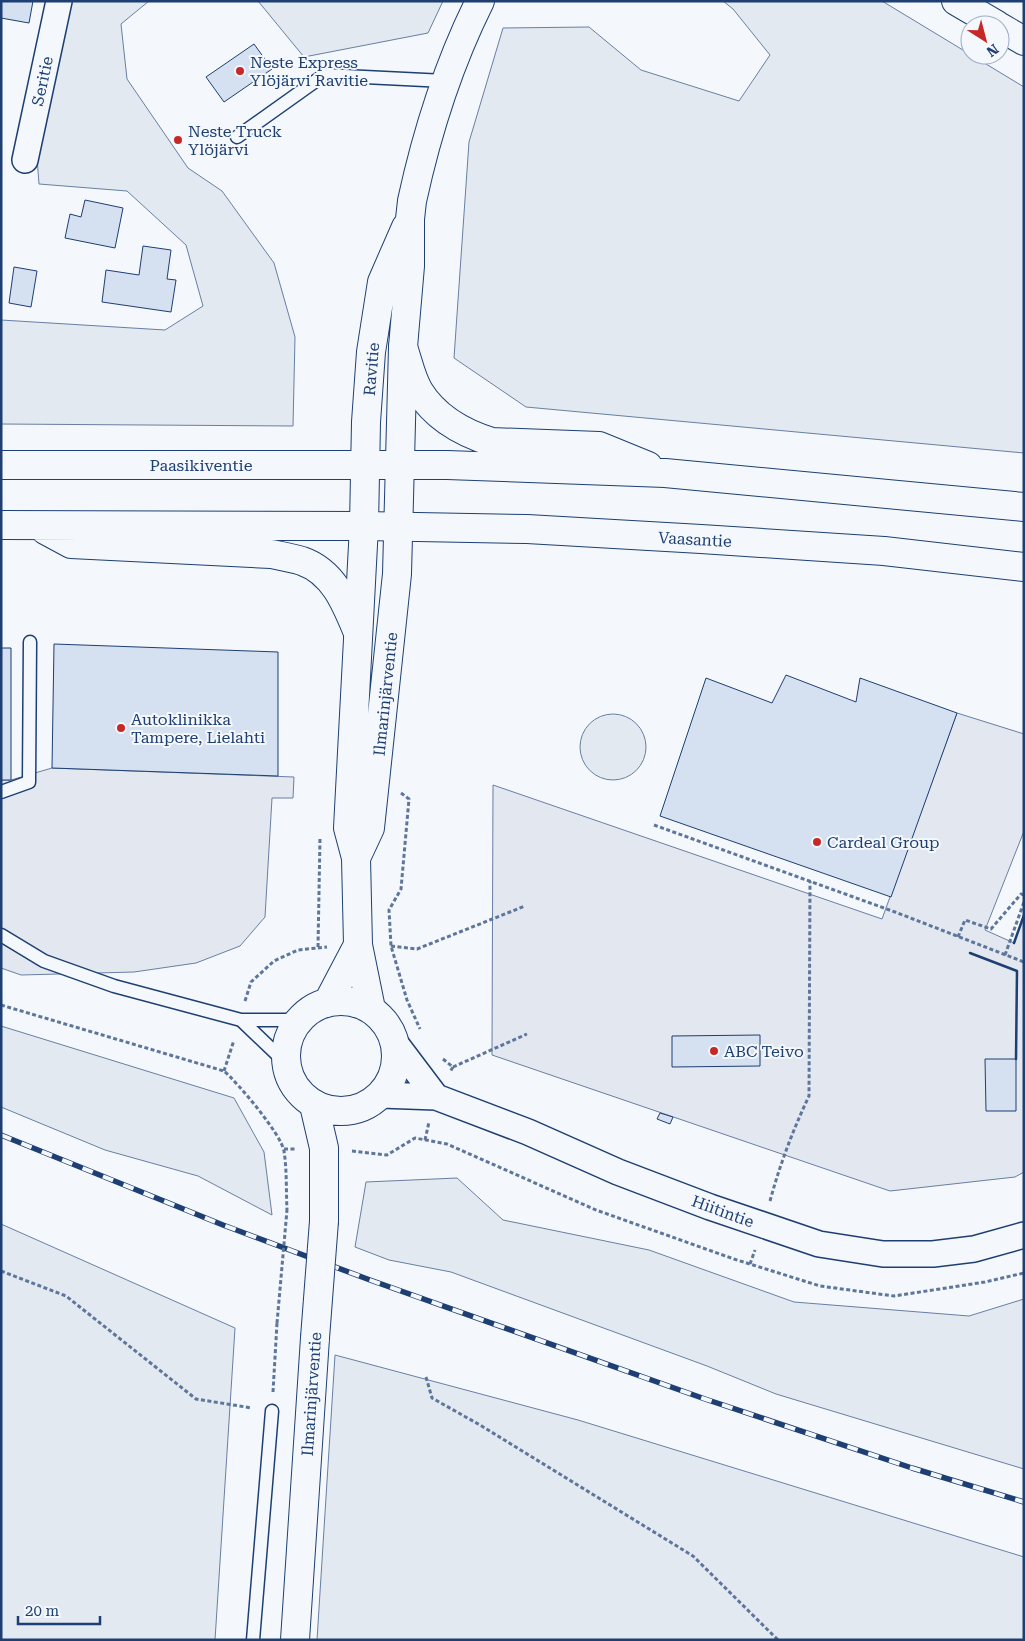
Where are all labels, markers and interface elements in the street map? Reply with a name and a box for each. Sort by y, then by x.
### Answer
north arrow [960,15,1010,65]
text: N [983,41,1002,60]
place label: Neste Express Ylöjärvi Ravitie [250,53,368,90]
street label: Seritie [28,54,57,108]
marker: Neste Express Ylöjärvi Ravitie [234,65,246,77]
place label: Neste Truck Ylöjärvi [188,122,282,159]
marker: Neste Truck Ylöjärvi [172,134,184,146]
street label: Ravitie [360,341,383,397]
street label: Paasikiventie [150,456,253,475]
street label: Vaasantie [658,528,732,551]
street label: Ilmarinjärventie [370,631,401,757]
place label: Autoklinikka Tampere, Lielahti [131,710,265,747]
marker: Autoklinikka Tampere, Lielahti [115,722,127,734]
place label: Cardeal Group [827,833,939,852]
marker: Cardeal Group [811,836,823,848]
place label: ABC Teivo [724,1042,804,1061]
marker: ABC Teivo [708,1045,720,1057]
street label: Hiitintie [689,1191,757,1232]
street label: Ilmarinjärventie [298,1331,325,1457]
scale bar [18,1594,100,1626]
text: 20 m [25,1602,60,1620]

